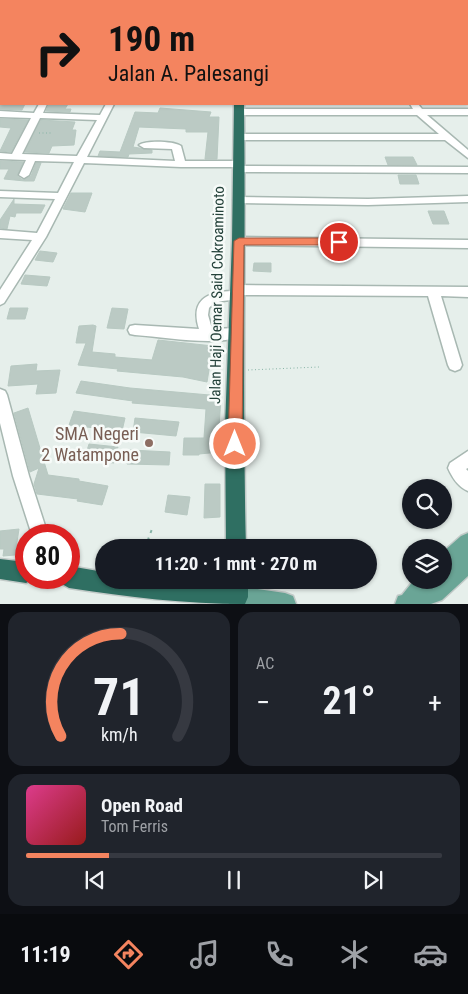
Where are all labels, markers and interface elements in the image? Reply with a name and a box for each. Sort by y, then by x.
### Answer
text: 190 m [108,19,195,60]
icon: right [25,20,90,85]
text: Jalan A. Palesangi [108,61,269,86]
street label: Jalan Haji Oemar Said Cokroaminoto [206,186,228,404]
pin [318,221,360,263]
icon: arrive [325,228,353,256]
position arrow [208,417,260,469]
place label: SMA Negeri 2 Watampone [41,423,139,465]
marker: SMA Negeri 2 Watampone [143,437,155,449]
map controls [402,479,452,589]
button: search [402,479,452,529]
speed limit sign: 80 [15,524,80,589]
button: layers [402,539,452,589]
text: 11:20 · 1 mnt · 270 m [155,552,317,575]
text: AC [256,654,274,673]
text: 71 [93,667,145,728]
text: 21° [322,679,376,723]
text: − [256,686,270,719]
text: + [428,686,442,719]
text: km/h [101,724,137,745]
text: Open Road [101,794,183,817]
text: Tom Ferris [101,817,168,836]
icon: previous [81,866,109,894]
icon: pause [220,866,248,894]
icon: next [359,866,387,894]
icon: directions [111,937,146,972]
icon: music [187,937,222,972]
icon: phone [262,937,297,972]
icon: climate [337,937,372,972]
icon: car [413,937,448,972]
text: 11:19 [20,942,71,967]

